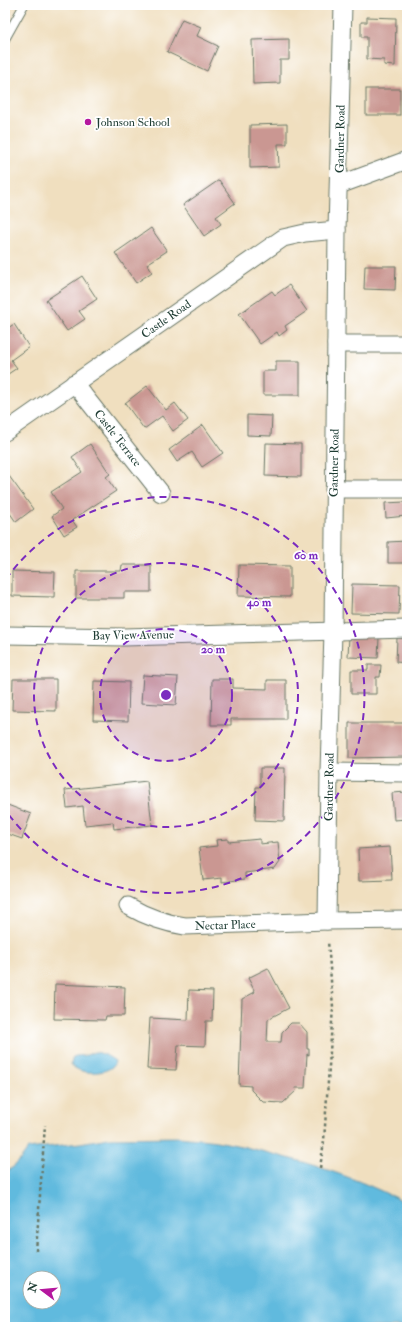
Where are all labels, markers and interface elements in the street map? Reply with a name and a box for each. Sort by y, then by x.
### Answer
street label: Gardner Road [332,104,349,173]
place label: Johnson School [95,115,170,130]
marker: Johnson School [83,117,93,127]
street label: Castle Road [139,297,194,342]
street label: Castle Terrace [91,407,145,470]
street label: Gardner Road [326,428,343,497]
text: 60 m [294,548,319,563]
text: 40 m [246,595,272,610]
street label: Bay View Avenue [92,627,174,644]
text: 20 m [201,642,226,657]
centre of rings [159,688,173,702]
street label: Gardner Road [321,752,338,821]
street label: Nectar Place [194,917,256,934]
north arrow [22,1270,62,1310]
text: N [25,1280,41,1295]

